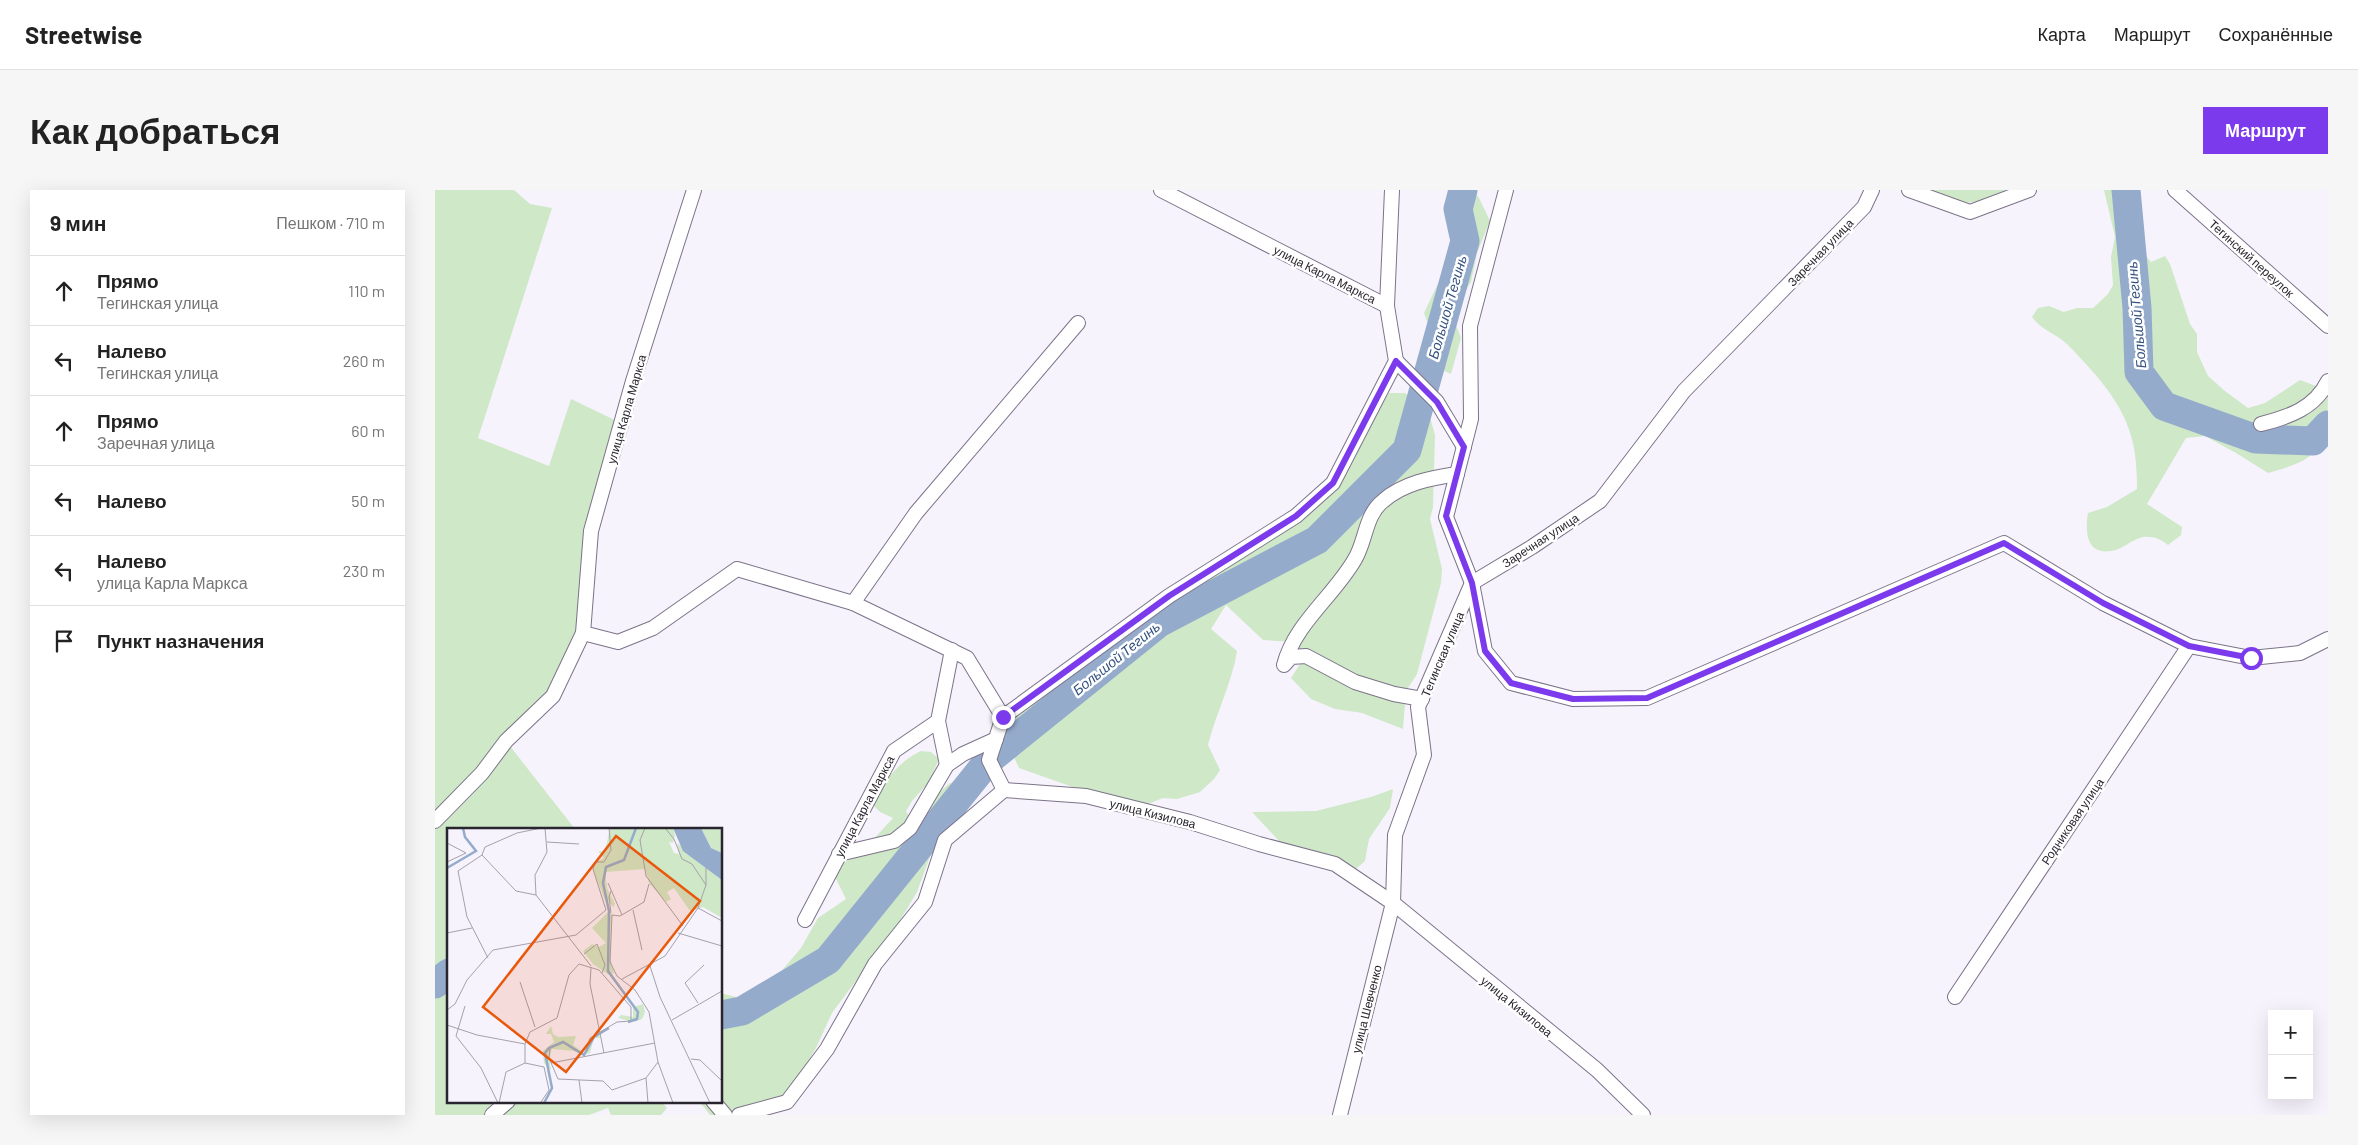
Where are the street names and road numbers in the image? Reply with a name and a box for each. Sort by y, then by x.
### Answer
street label: Заречная улица [1784,215,1857,289]
street label: Тегинский переулок [2206,216,2298,301]
street label: улица Карла Маркса [1271,242,1379,307]
street label: улица Карла Маркса [604,352,649,465]
street label: Заречная улица [1499,510,1582,571]
street label: Тегинская улица [1418,609,1467,699]
street label: улица Карла Маркса [831,753,898,860]
street label: Родниковая улица [2038,775,2107,867]
street label: улица Кизилова [1108,796,1198,831]
street label: улица Шевченко [1348,963,1385,1055]
street label: улица Кизилова [1478,973,1556,1040]

